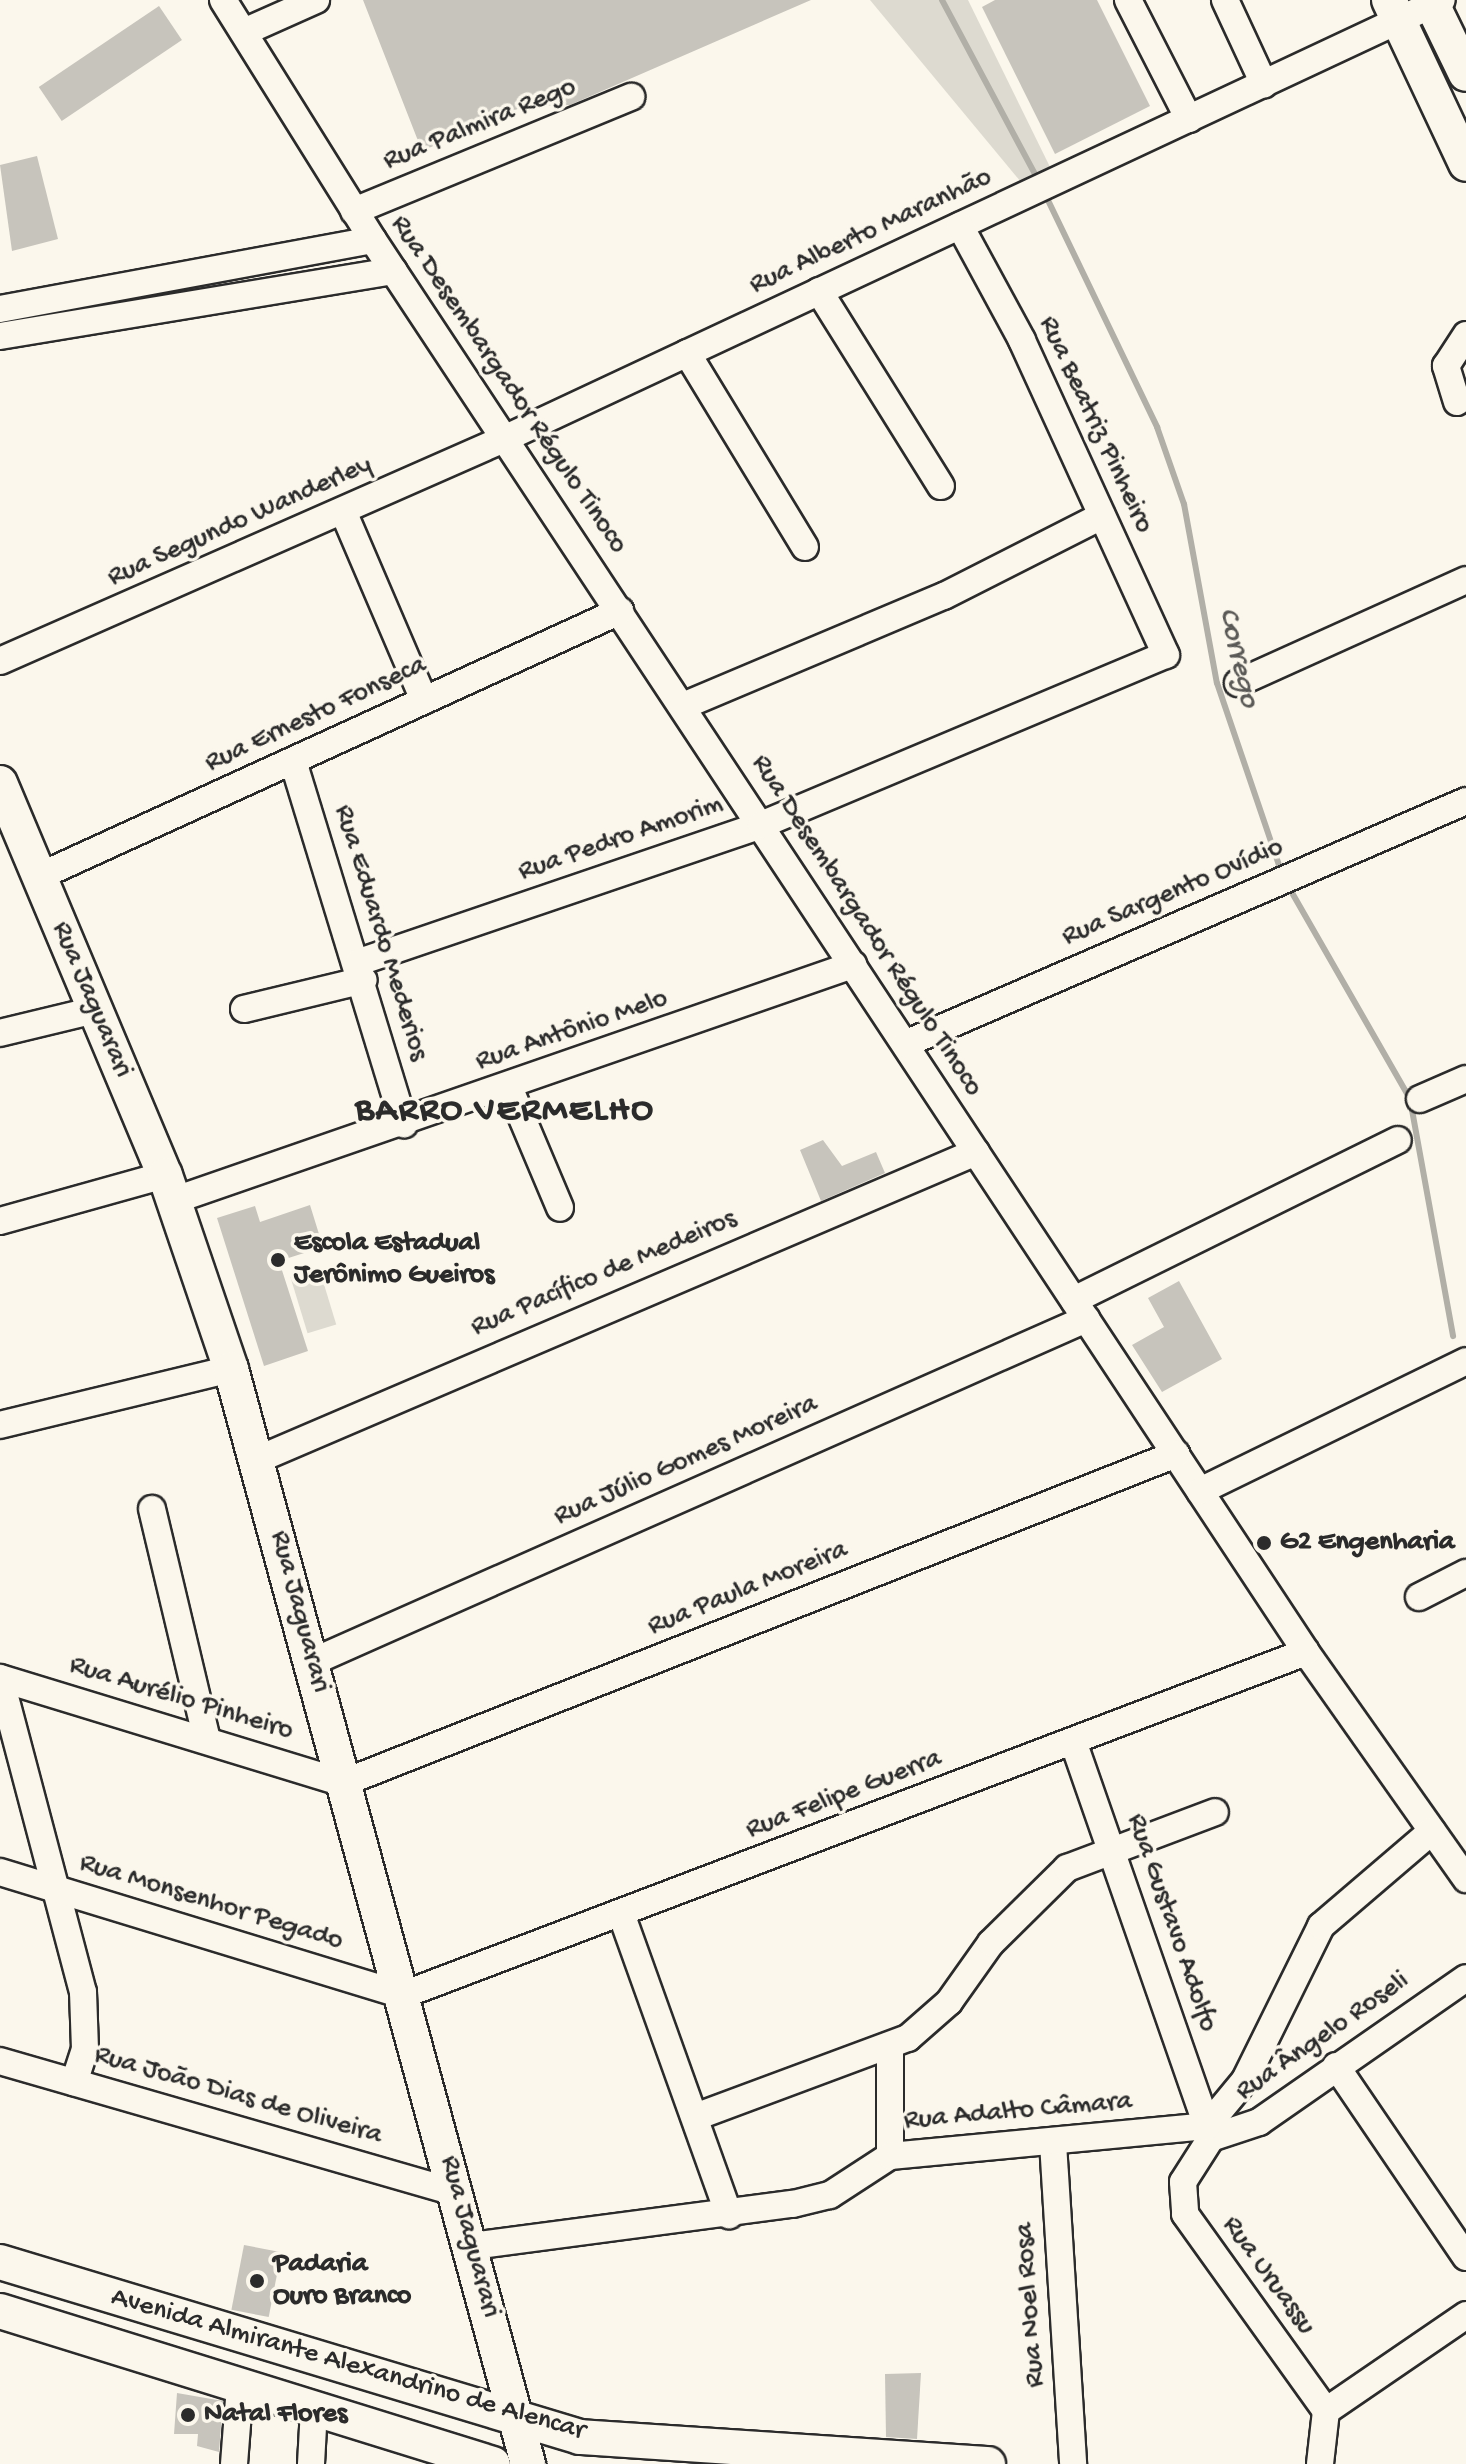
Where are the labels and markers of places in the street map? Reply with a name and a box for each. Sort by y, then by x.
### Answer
place label: Escola Estadual Jerônimo Gueiros [294,1227,494,1293]
marker: Escola Estadual Jerônimo Gueiros [269,1251,287,1269]
place label: G2 Engenharia [1280,1526,1455,1560]
marker: G2 Engenharia [1255,1534,1273,1552]
place label: Padaria Ouro Branco [273,2248,411,2314]
marker: Padaria Ouro Branco [248,2272,266,2290]
place label: Natal Flores [204,2398,347,2432]
marker: Natal Flores [179,2406,197,2424]

